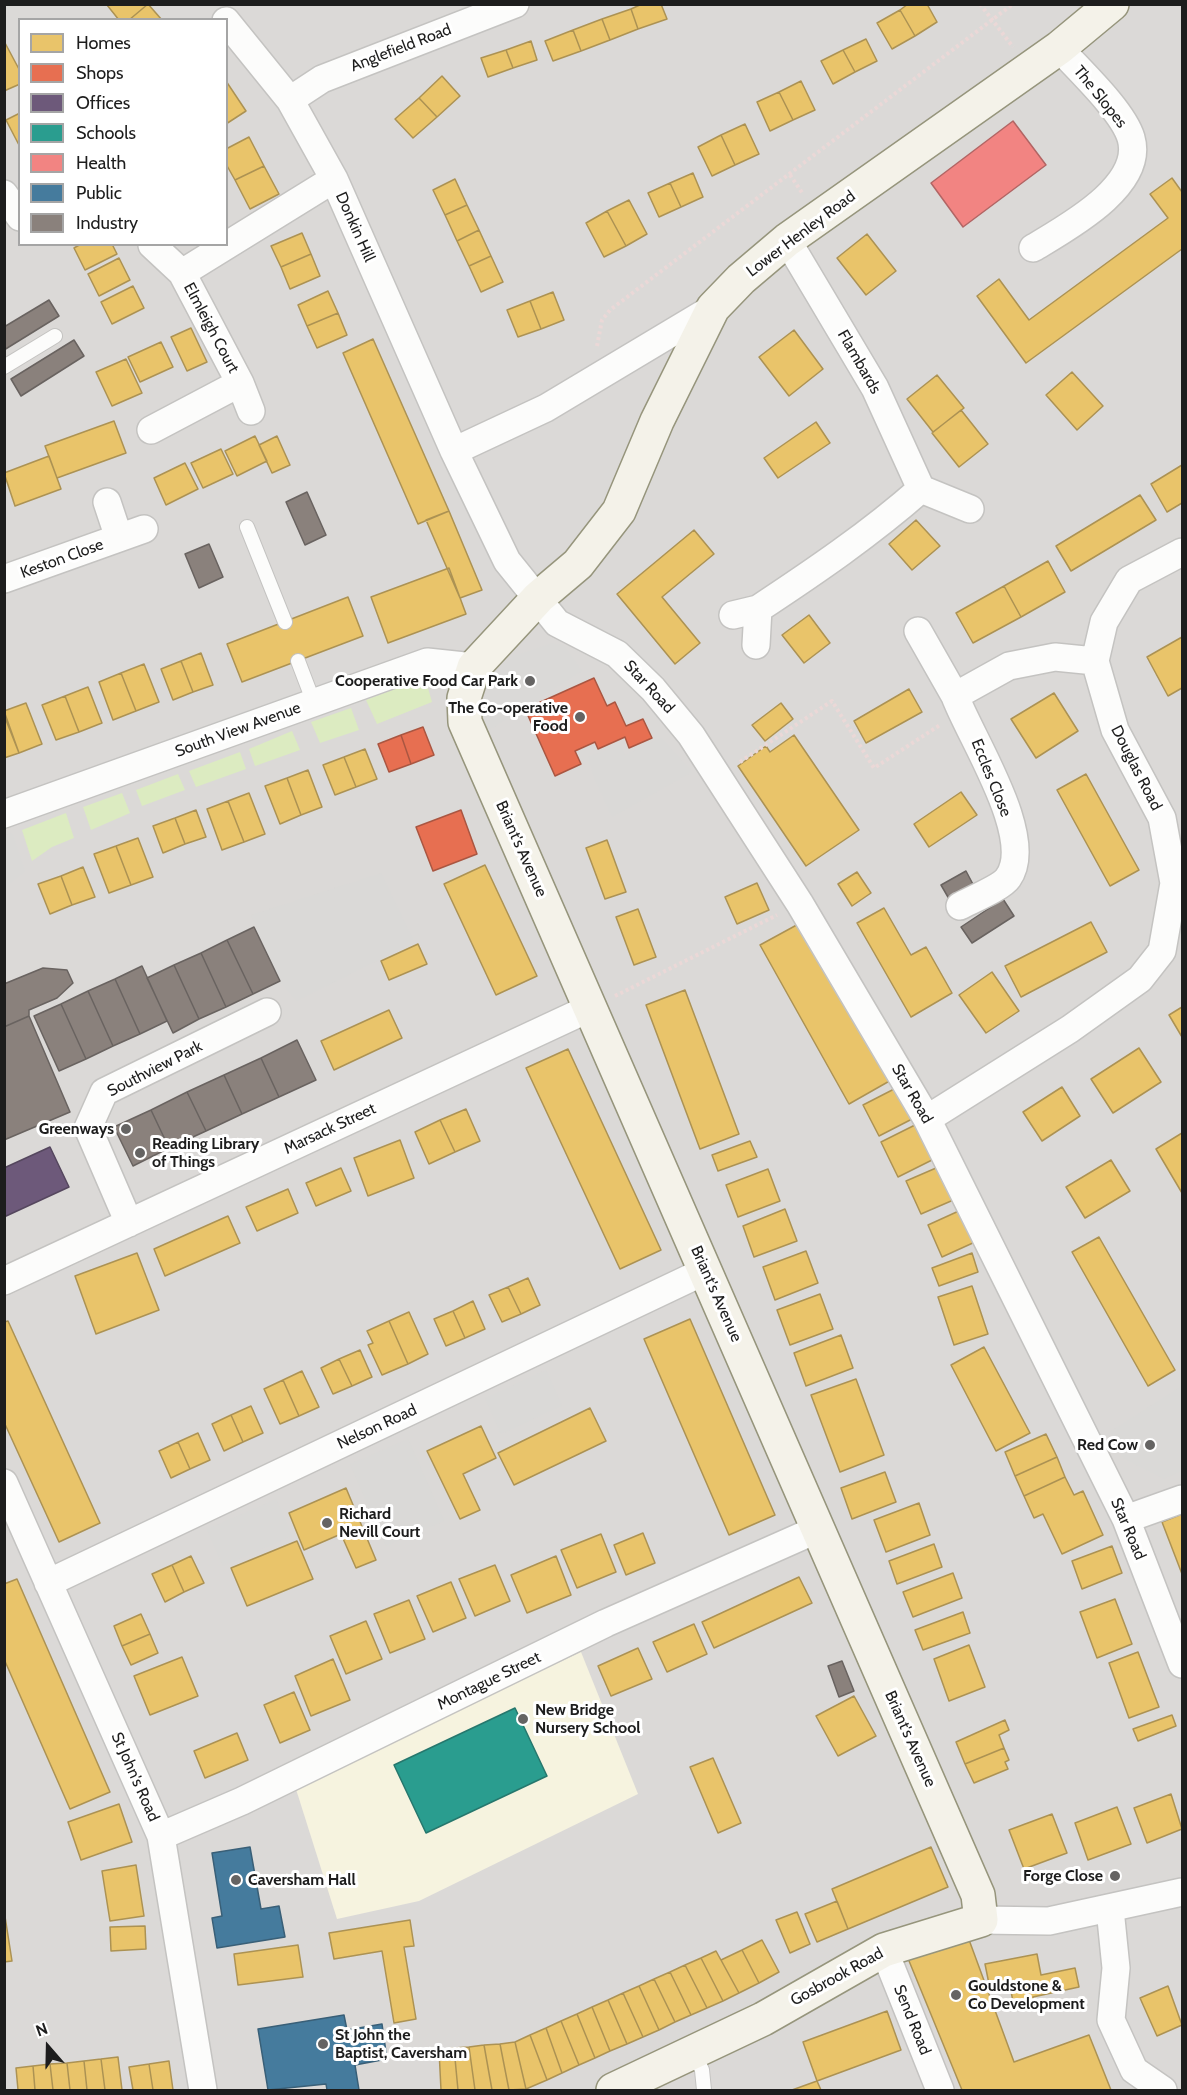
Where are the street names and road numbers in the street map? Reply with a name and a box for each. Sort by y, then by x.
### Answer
street label: Anglefield Road [348,20,454,76]
street label: The Slopes [1069,62,1131,132]
street label: Lower Henley Road [743,187,859,281]
street label: Donkin Hill [331,189,379,265]
street label: Elmleigh Court [179,280,243,376]
street label: Flambards [833,327,885,397]
street label: Keston Close [18,535,106,583]
street label: Star Road [620,656,678,718]
street label: South View Avenue [173,698,303,762]
street label: Douglas Road [1106,722,1166,814]
street label: Eccles Close [967,736,1015,820]
street label: Briant's Avenue [491,798,551,900]
street label: Southview Park [104,1037,206,1101]
street label: Star Road [887,1061,937,1127]
street label: Marsack Street [281,1099,379,1159]
street label: Briant's Avenue [686,1243,746,1345]
street label: Nelson Road [334,1400,420,1454]
street label: Star Road [1106,1495,1150,1563]
street label: Montague Street [434,1648,544,1714]
street label: Briant's Avenue [880,1688,940,1790]
street label: St John's Road [107,1729,163,1825]
street label: Gosbrook Road [787,1944,887,2010]
street label: Send Road [889,1982,935,2058]

